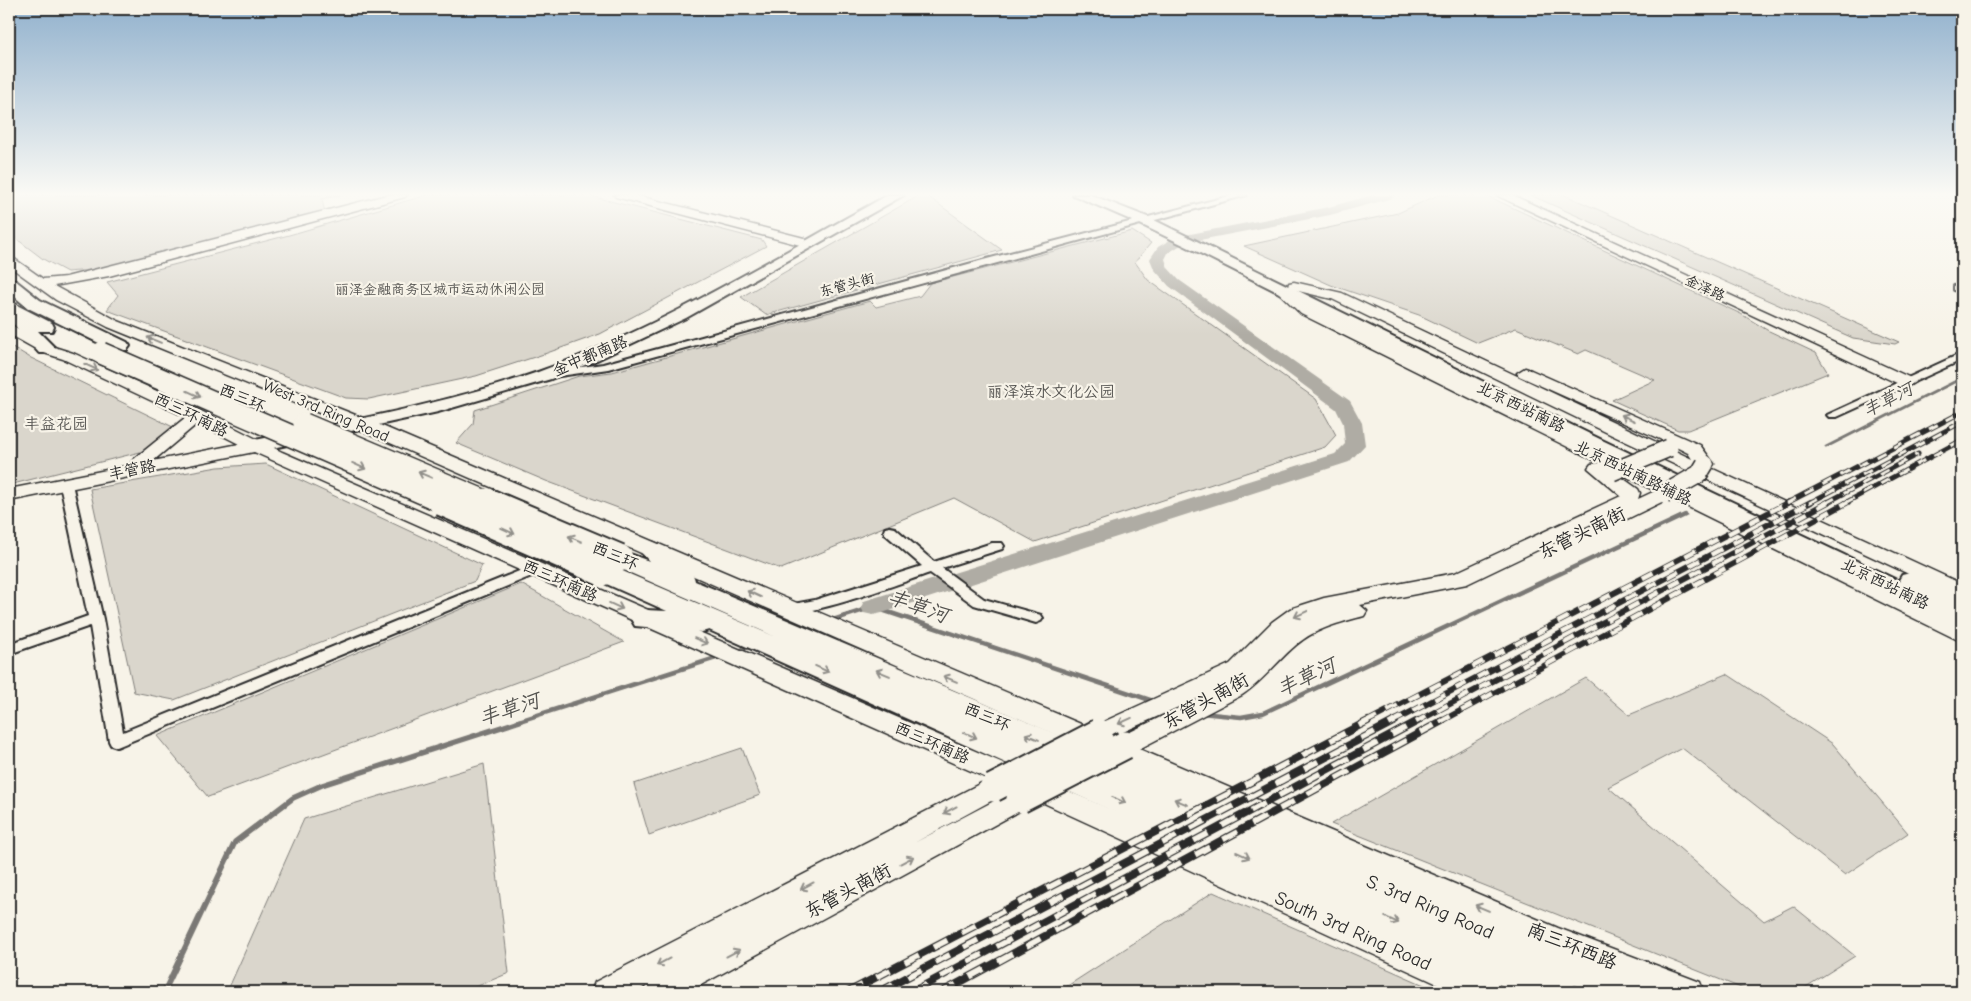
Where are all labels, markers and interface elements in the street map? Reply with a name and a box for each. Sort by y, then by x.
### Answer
street label: 东管头街 [818,270,876,300]
street label: 金泽路 [1682,271,1728,305]
park label: 丽泽金融商务区城市运动休闲公园 [335,281,545,298]
street label: 金中都南路 [550,332,630,380]
one-way arrow [147,335,162,344]
one-way arrow [83,363,98,372]
street label: West 3rd Ring Road [260,376,392,446]
water label: 丰草河 [1859,377,1919,422]
street label: 北京西站南路 [1474,378,1568,436]
street label: 西三环 [216,380,268,416]
park label: 丽泽滨水文化公园 [987,383,1115,401]
street label: 西三环南路 [151,389,231,441]
one-way arrow [186,389,201,399]
one-way arrow [1621,412,1636,422]
park label: 丰益花园 [24,415,88,433]
street label: 北京西站南路辅路 [1572,437,1694,509]
street label: 丰管路 [107,457,157,483]
one-way arrow [351,461,366,471]
one-way arrow [418,470,433,480]
street label: 东管头南街 [1534,502,1630,564]
one-way arrow [500,526,515,536]
one-way arrow [568,534,583,543]
street label: 西三环 [589,538,641,574]
street label: 北京西站南路 [1838,555,1932,613]
street label: 西三环南路 [520,557,600,605]
water label: 丰草河 [884,584,955,629]
one-way arrow [747,589,762,599]
one-way arrow [608,601,623,611]
one-way arrow [1294,610,1309,619]
one-way arrow [693,637,708,647]
water label: 丰草河 [1272,652,1342,701]
one-way arrow [814,665,829,675]
one-way arrow [876,667,891,677]
street label: 东管头南街 [1159,668,1253,734]
one-way arrow [943,674,958,684]
water label: 丰草河 [475,687,546,730]
street label: 西三环 [961,699,1013,735]
one-way arrow [1118,717,1133,727]
street label: 西三环南路 [892,719,972,767]
one-way arrow [962,730,977,740]
one-way arrow [1025,732,1040,742]
one-way arrow [1111,796,1126,806]
one-way arrow [1174,796,1189,806]
one-way arrow [943,805,958,815]
one-way arrow [1235,850,1250,860]
one-way arrow [899,855,914,864]
street label: 东管头南街 [801,859,895,923]
street label: S. 3rd Ring Road [1363,870,1497,944]
one-way arrow [799,881,814,891]
street label: South 3rd Ring Road [1271,887,1435,975]
one-way arrow [1475,903,1490,913]
one-way arrow [1384,915,1399,925]
street label: 南三环西路 [1524,918,1620,974]
one-way arrow [725,948,740,958]
one-way arrow [656,958,671,967]

